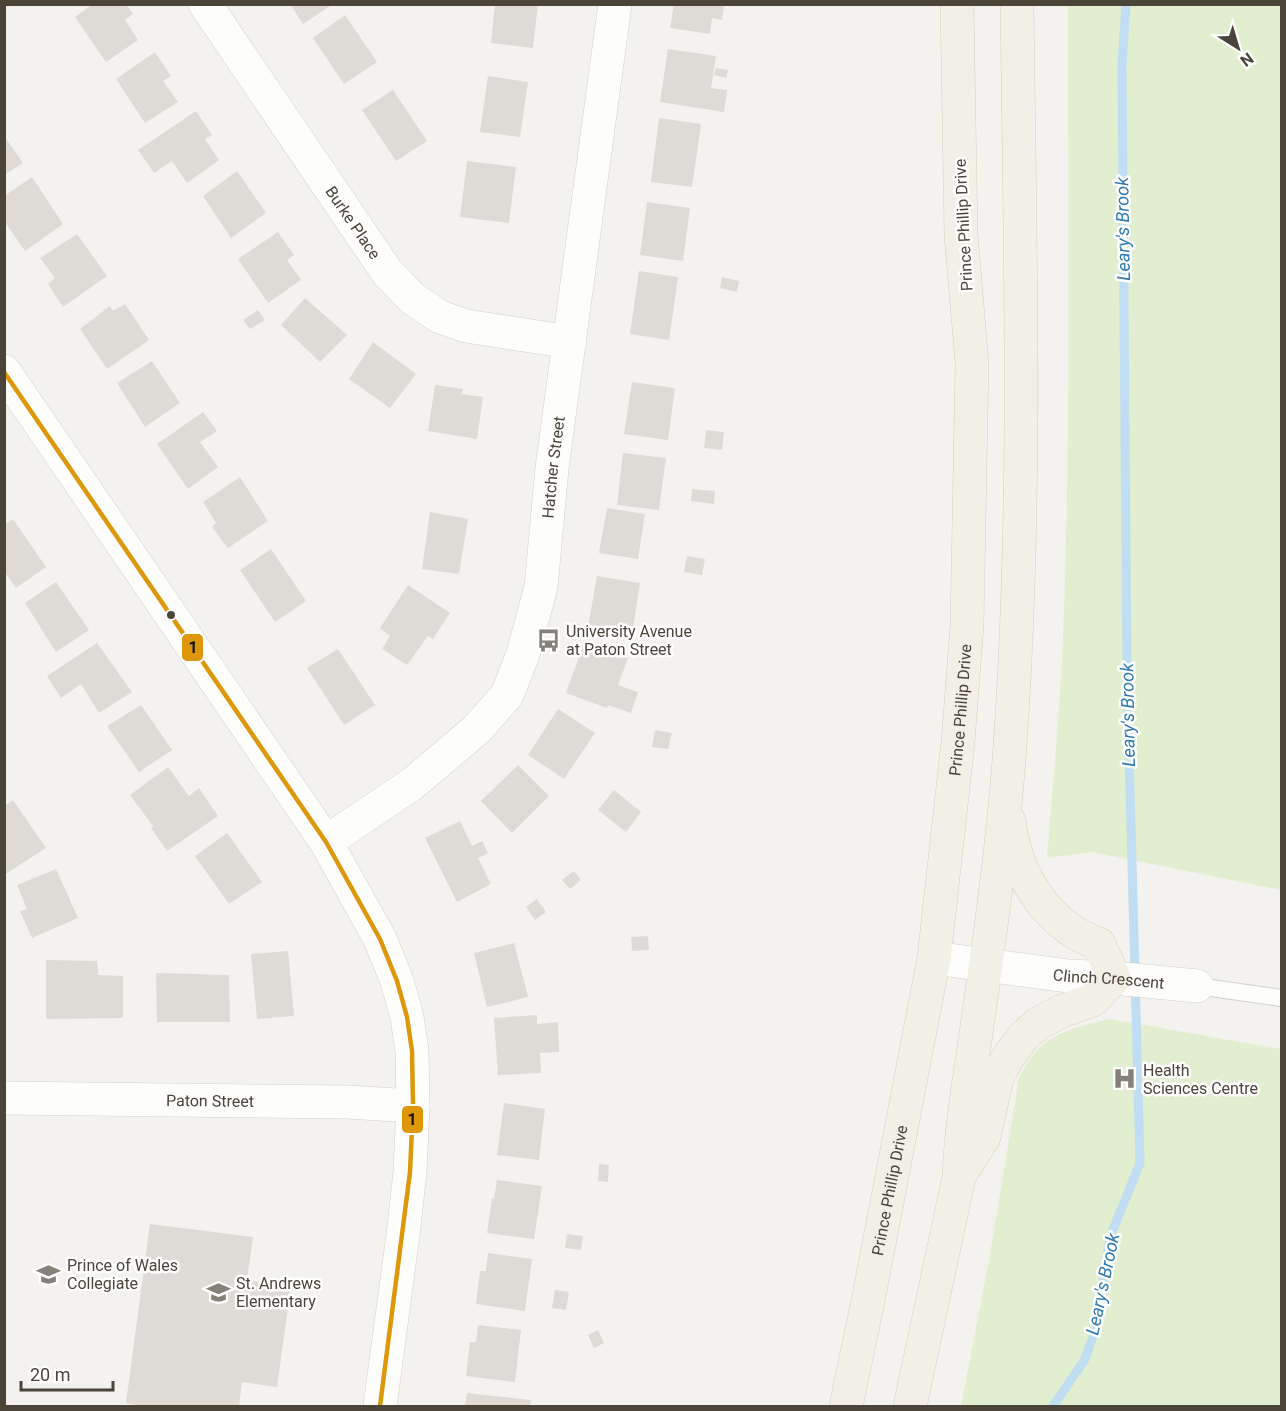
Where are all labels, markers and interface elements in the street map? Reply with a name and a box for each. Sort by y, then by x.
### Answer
north arrow [1208,18,1268,78]
text: N [1236,49,1257,71]
street label: Prince Phillip Drive [951,158,976,292]
water label: Leary's Brook [1111,176,1134,281]
street label: Burke Place [321,183,384,263]
street label: Hatcher Street [538,415,569,519]
unlabelled marker [165,609,177,621]
place label: University Avenue at Paton Street [566,622,692,659]
bus stop icon: University Avenue at Paton Street [535,627,561,653]
line badge: 1 [181,633,204,662]
text: 1 [188,638,198,657]
street label: Prince Phillip Drive [945,643,976,777]
water label: Leary's Brook [1116,662,1139,767]
street label: Clinch Crescent [1052,965,1165,993]
place label: Health Sciences Centre [1143,1061,1258,1098]
hospital icon: Health Sciences Centre [1112,1066,1138,1092]
street label: Paton Street [166,1091,254,1111]
line badge: 1 [401,1105,424,1134]
text: 1 [407,1110,417,1129]
street label: Prince Phillip Drive [868,1124,912,1257]
water label: Leary's Brook [1081,1230,1124,1337]
place label: Prince of Wales Collegiate [67,1256,178,1293]
school or university icon: Prince of Wales Collegiate [36,1261,62,1287]
place label: St. Andrews Elementary [236,1274,321,1311]
school or university icon: St. Andrews Elementary [205,1279,231,1305]
scale bar [21,1354,112,1392]
text: 20 m [30,1364,70,1385]

